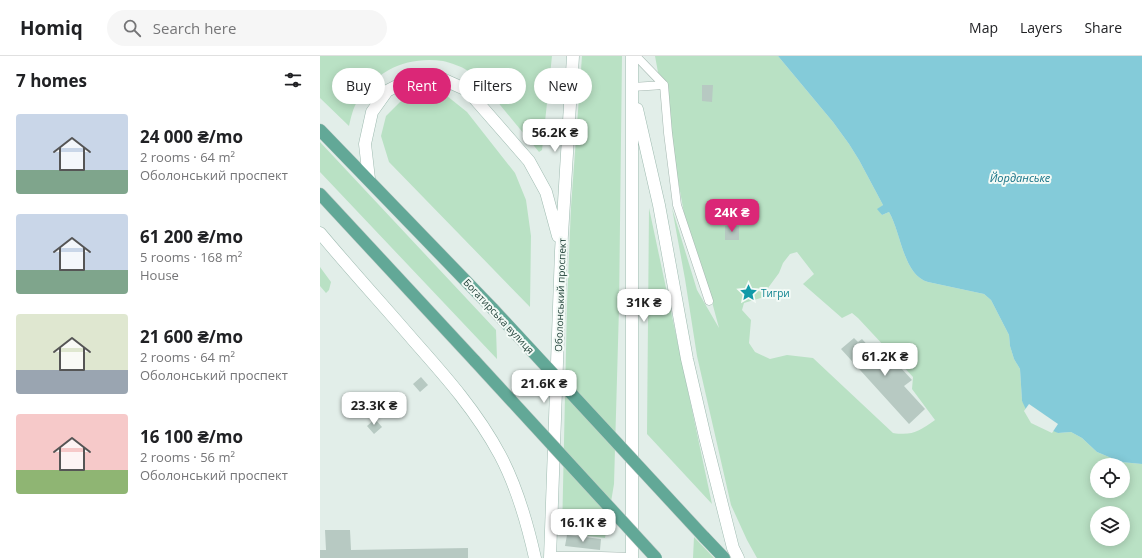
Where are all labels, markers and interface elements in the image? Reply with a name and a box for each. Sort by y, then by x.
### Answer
search box [107,10,387,46]
text: Homiq [20,15,83,41]
icon: search [121,17,143,39]
text: Search here [153,18,236,38]
text: Map [969,18,998,37]
text: Layers [1020,18,1062,37]
text: Share [1084,18,1122,37]
chip: Buy [332,68,385,104]
chip: Rent [393,68,451,104]
chip: Filters [459,68,526,104]
chip: New [534,68,592,104]
text: 7 homes [16,69,87,92]
icon: filters [282,69,304,91]
pin: 56.2K ₴ [518,119,592,153]
text: 56.2K ₴ [532,123,578,141]
text: 24 000 ₴/mo [140,125,243,148]
icon: home [48,130,96,178]
text: 2 rooms · 64 m² [140,148,235,166]
text: Оболонський проспект [140,166,288,184]
water label: Йорданське [990,170,1051,185]
pin: 24K ₴ [704,199,760,233]
text: 24K ₴ [714,203,750,221]
text: 61 200 ₴/mo [140,225,243,248]
icon: home [48,230,96,278]
street label: Оболонський проспект [551,238,569,352]
text: 5 rooms · 168 m² [140,248,242,266]
text: House [140,266,179,284]
street label: Богатирська вулиця [461,275,537,357]
place icon: Тигри [738,283,758,303]
place label: Тигри [761,286,790,300]
pin: 31K ₴ [616,289,672,323]
text: 31K ₴ [626,293,662,311]
text: 21 600 ₴/mo [140,325,243,348]
icon: home [48,330,96,378]
pin: 61.2K ₴ [848,343,922,377]
text: 61.2K ₴ [862,347,908,365]
text: 2 rooms · 64 m² [140,348,235,366]
text: Оболонський проспект [140,366,288,384]
pin: 21.6K ₴ [507,370,581,404]
text: 21.6K ₴ [521,374,567,392]
pin: 23.3K ₴ [337,392,411,426]
text: 23.3K ₴ [351,396,397,414]
text: 16 100 ₴/mo [140,425,243,448]
icon: home [48,430,96,478]
text: 2 rooms · 56 m² [140,448,235,466]
map controls [1090,458,1130,546]
button: locate [1090,458,1130,498]
text: Оболонський проспект [140,466,288,484]
button: layers [1090,506,1130,546]
pin: 16.1K ₴ [546,509,620,543]
text: 16.1K ₴ [560,513,606,531]

